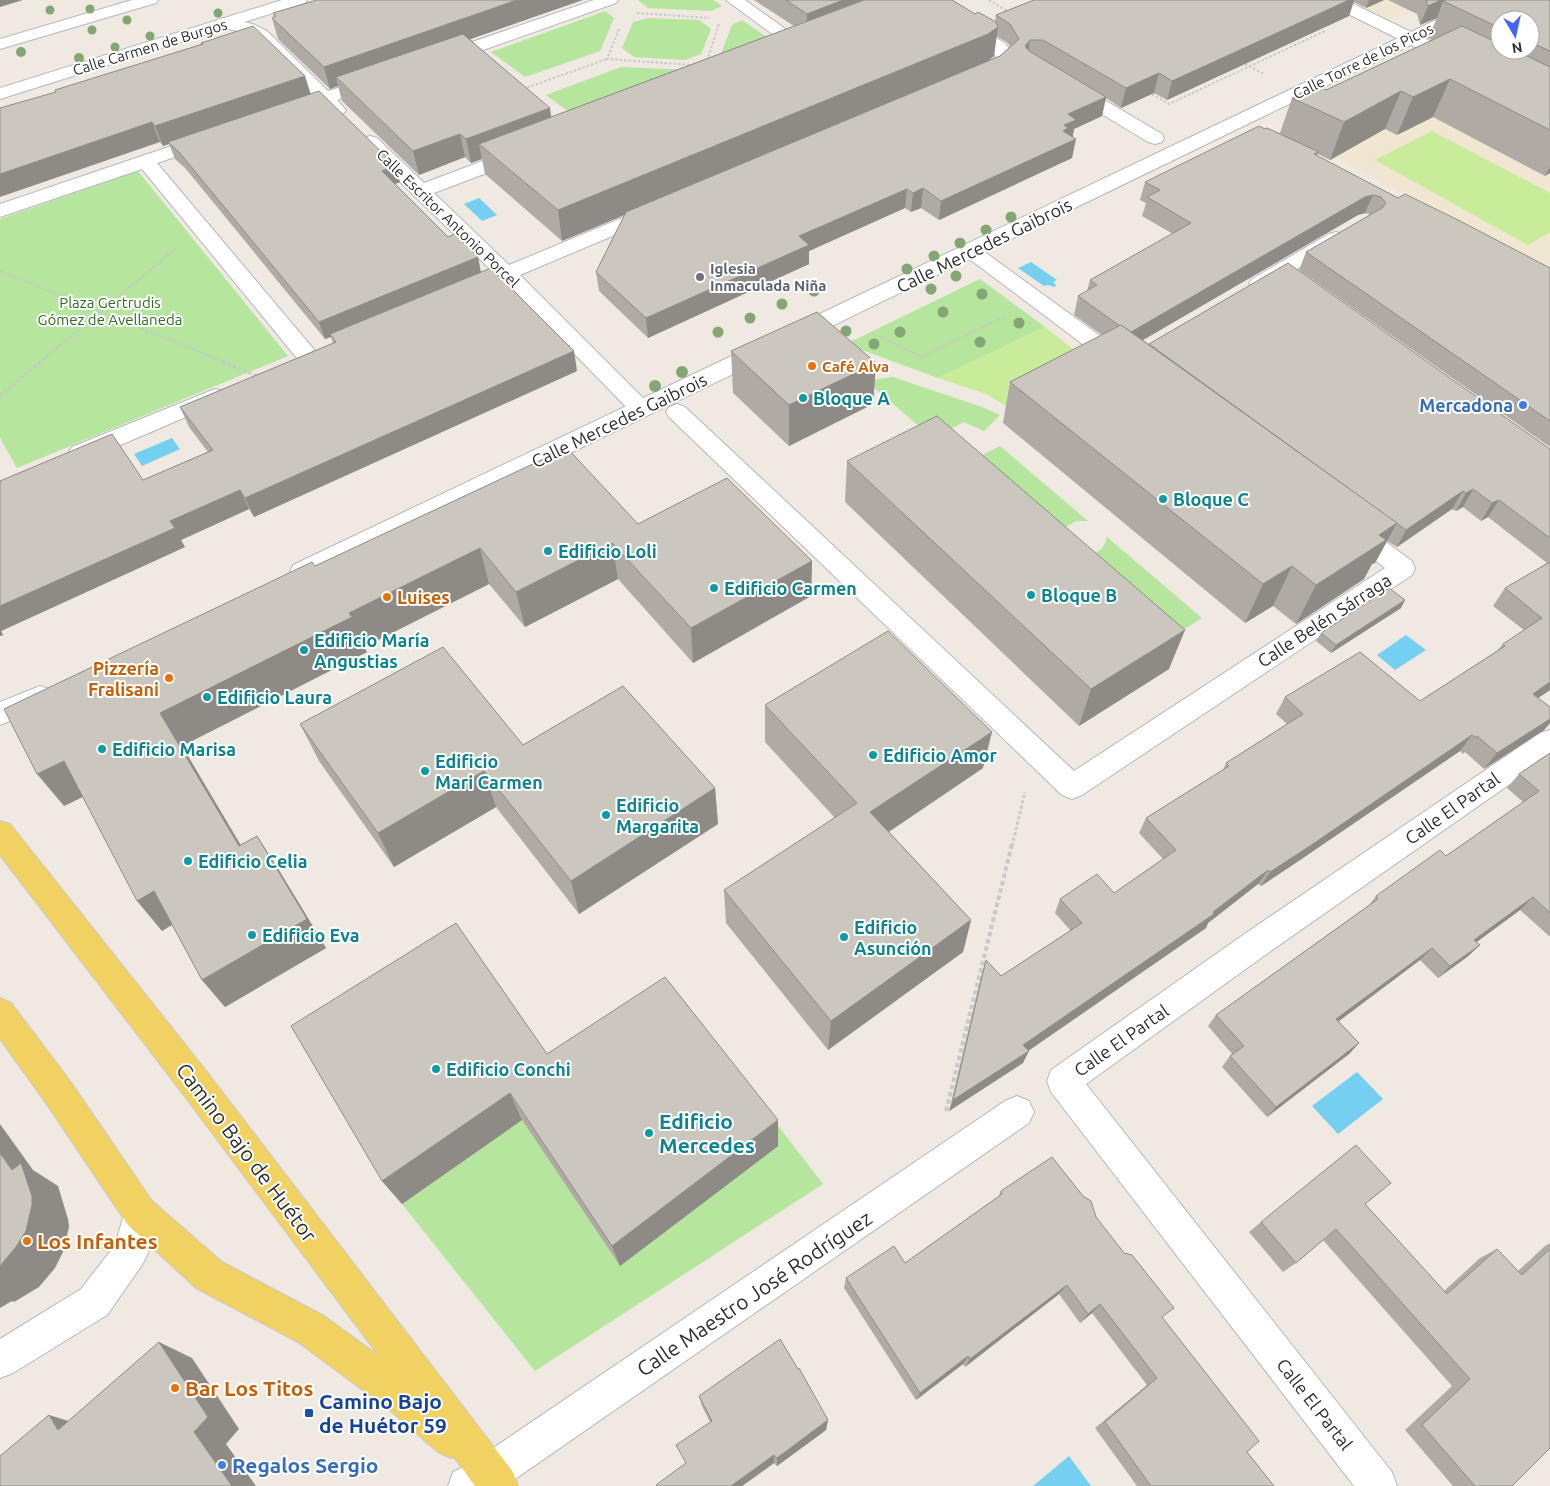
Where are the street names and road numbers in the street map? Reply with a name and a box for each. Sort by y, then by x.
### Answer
street label: Calle Carmen de Burgos [71,15,229,79]
street label: Calle Torre de los Picos [1290,20,1436,102]
street label: Calle Escritor Antonio Porcel [373,145,523,291]
street label: Calle Mercedes Gaibrois [893,194,1075,296]
street label: Calle Mercedes Gaibrois [528,369,710,471]
street label: Calle Belén Sárraga [1253,569,1395,671]
street label: Calle El Partal [1401,768,1503,848]
street label: Calle El Partal [1070,1000,1172,1080]
street label: Camino Bajo de Huétor [172,1058,322,1246]
street label: Calle Maestro José Rodríguez [632,1205,876,1381]
street label: Calle El Partal [1273,1354,1357,1454]

